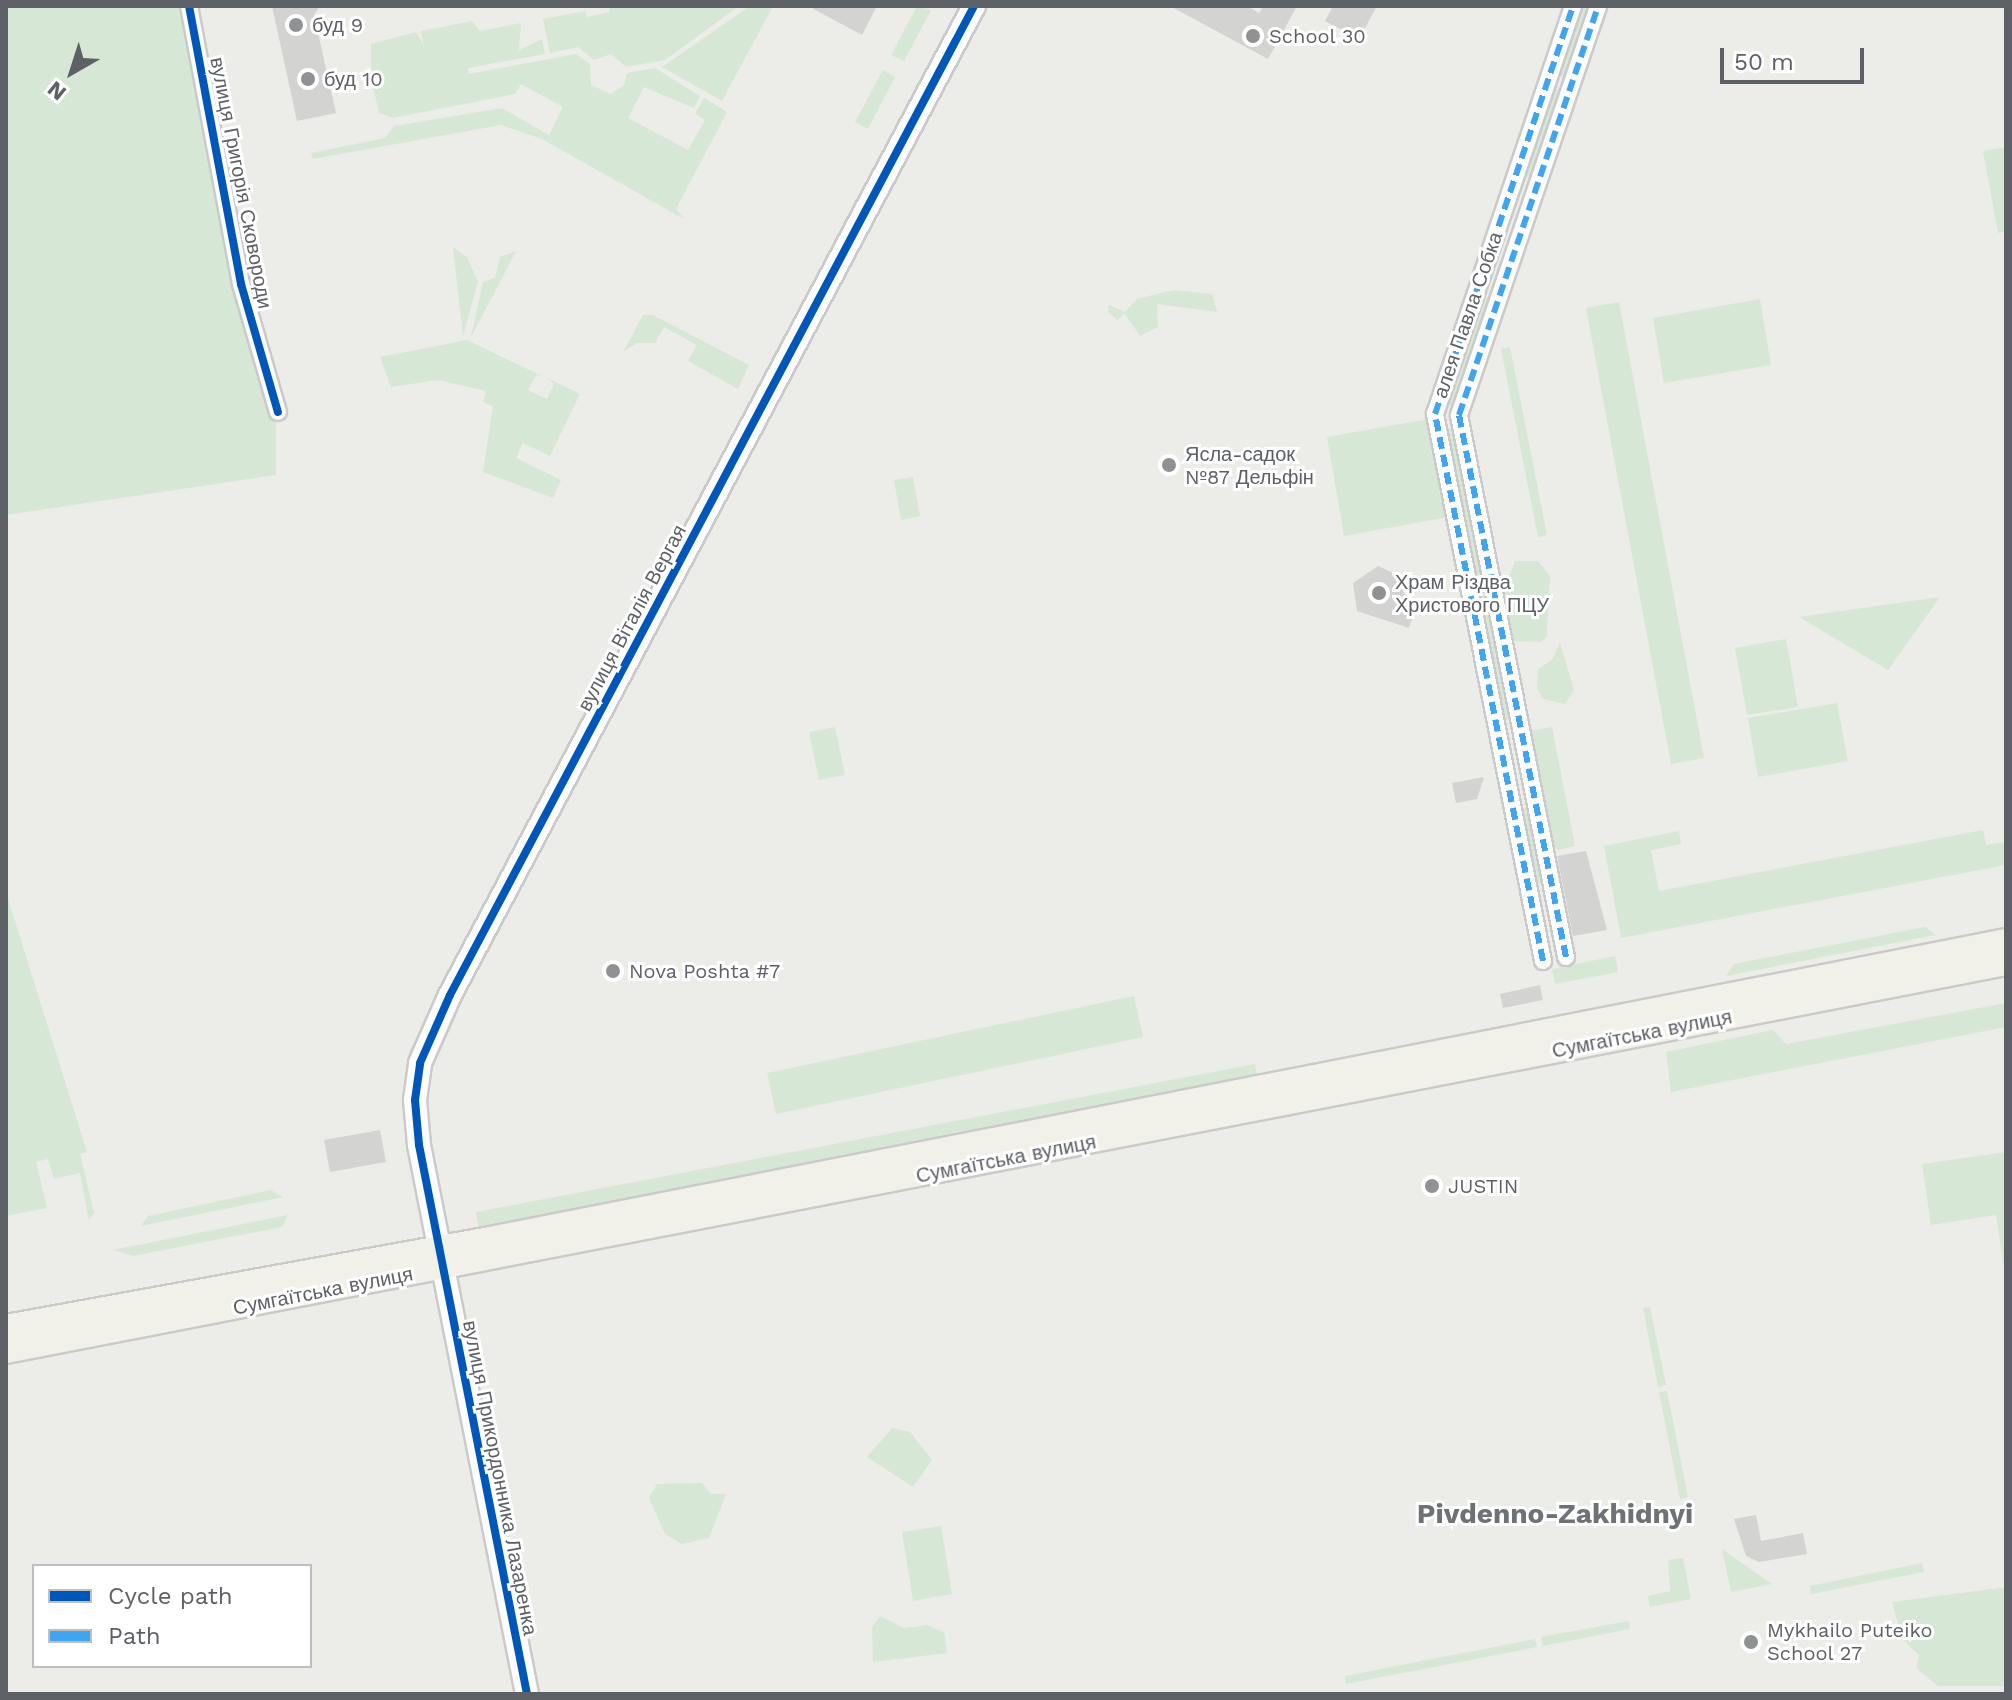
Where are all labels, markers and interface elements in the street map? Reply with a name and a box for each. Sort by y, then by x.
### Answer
place label: буд 9 [312,13,363,37]
marker: буд 9 [287,16,305,34]
place label: School 30 [1269,24,1366,48]
marker: School 30 [1244,27,1262,45]
north arrow [32,32,112,112]
scale bar [1724,32,1868,82]
text: 50 m [1734,48,1794,76]
street label: вулиця Григорія Сковороди [205,55,277,311]
place label: буд 10 [324,67,383,91]
marker: буд 10 [299,70,317,88]
text: N [42,76,71,106]
street label: алея Павла Собка [1428,229,1508,401]
place label: Ясла-садок №87 Дельфін [1185,442,1314,489]
marker: Ясла-садок №87 Дельфін [1160,456,1178,474]
street label: вулиця Віталія Вергая [573,521,691,715]
place label: Храм Різдва Христового ПЦУ [1395,570,1549,617]
marker: Храм Різдва Христового ПЦУ [1370,584,1388,602]
place label: Nova Poshta #7 [629,959,781,983]
marker: Nova Poshta #7 [604,962,622,980]
street label: Сумгаїтська вулиця [1550,1005,1734,1063]
street label: Сумгаїтська вулиця [914,1130,1098,1188]
place label: JUSTIN [1448,1174,1518,1198]
marker: JUSTIN [1423,1177,1441,1195]
street label: Сумгаїтська вулиця [231,1262,415,1320]
street label: вулиця Прикордонника Лазаренка [458,1319,542,1637]
district label: Pivdenno-Zakhidnyi [1417,1497,1693,1531]
legend [32,1564,312,1668]
text: Cycle path [108,1582,233,1610]
place label: Mykhailo Puteiko School 27 [1767,1618,1932,1665]
text: Path [108,1622,161,1650]
marker: Mykhailo Puteiko School 27 [1742,1633,1760,1651]

